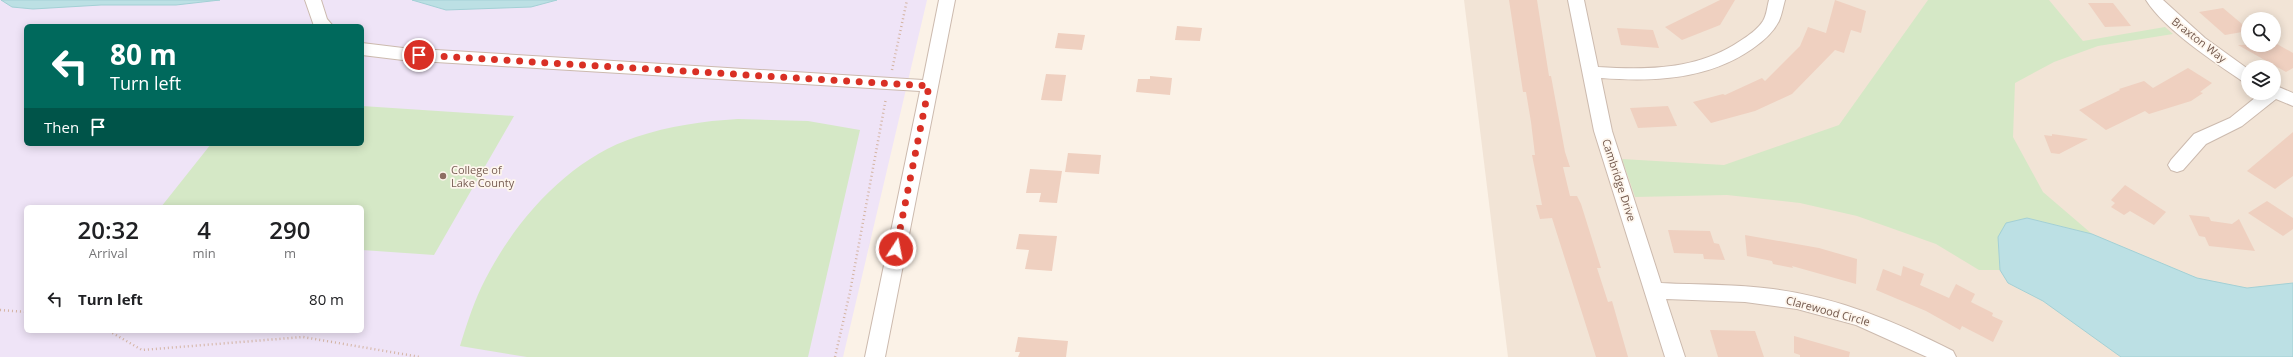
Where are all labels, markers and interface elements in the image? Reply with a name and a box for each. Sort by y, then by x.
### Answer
map controls [2241,12,2281,100]
button: search [2241,12,2281,52]
street label: Braxton Way [2169,14,2230,66]
text: 80 m [110,35,177,73]
pin [402,38,436,72]
icon: left [44,40,96,92]
icon: arrive [408,44,430,66]
button: layers [2241,60,2281,100]
text: Turn left [110,71,181,95]
icon: arrive [87,116,109,138]
text: Then [44,117,79,137]
street label: Cambridge Drive [1599,137,1640,223]
place label: College of Lake County [451,162,515,190]
marker: College of Lake County [438,171,448,181]
text: 20:32 [78,213,139,246]
text: 4 [197,213,211,246]
text: 290 [269,213,310,246]
position arrow [875,228,917,270]
text: Arrival [89,244,128,262]
text: min [193,244,216,262]
text: m [284,244,296,262]
icon: left [44,288,66,310]
text: Turn left [78,289,143,309]
text: 80 m [309,289,344,309]
street label: Clarewood Circle [1785,292,1872,329]

